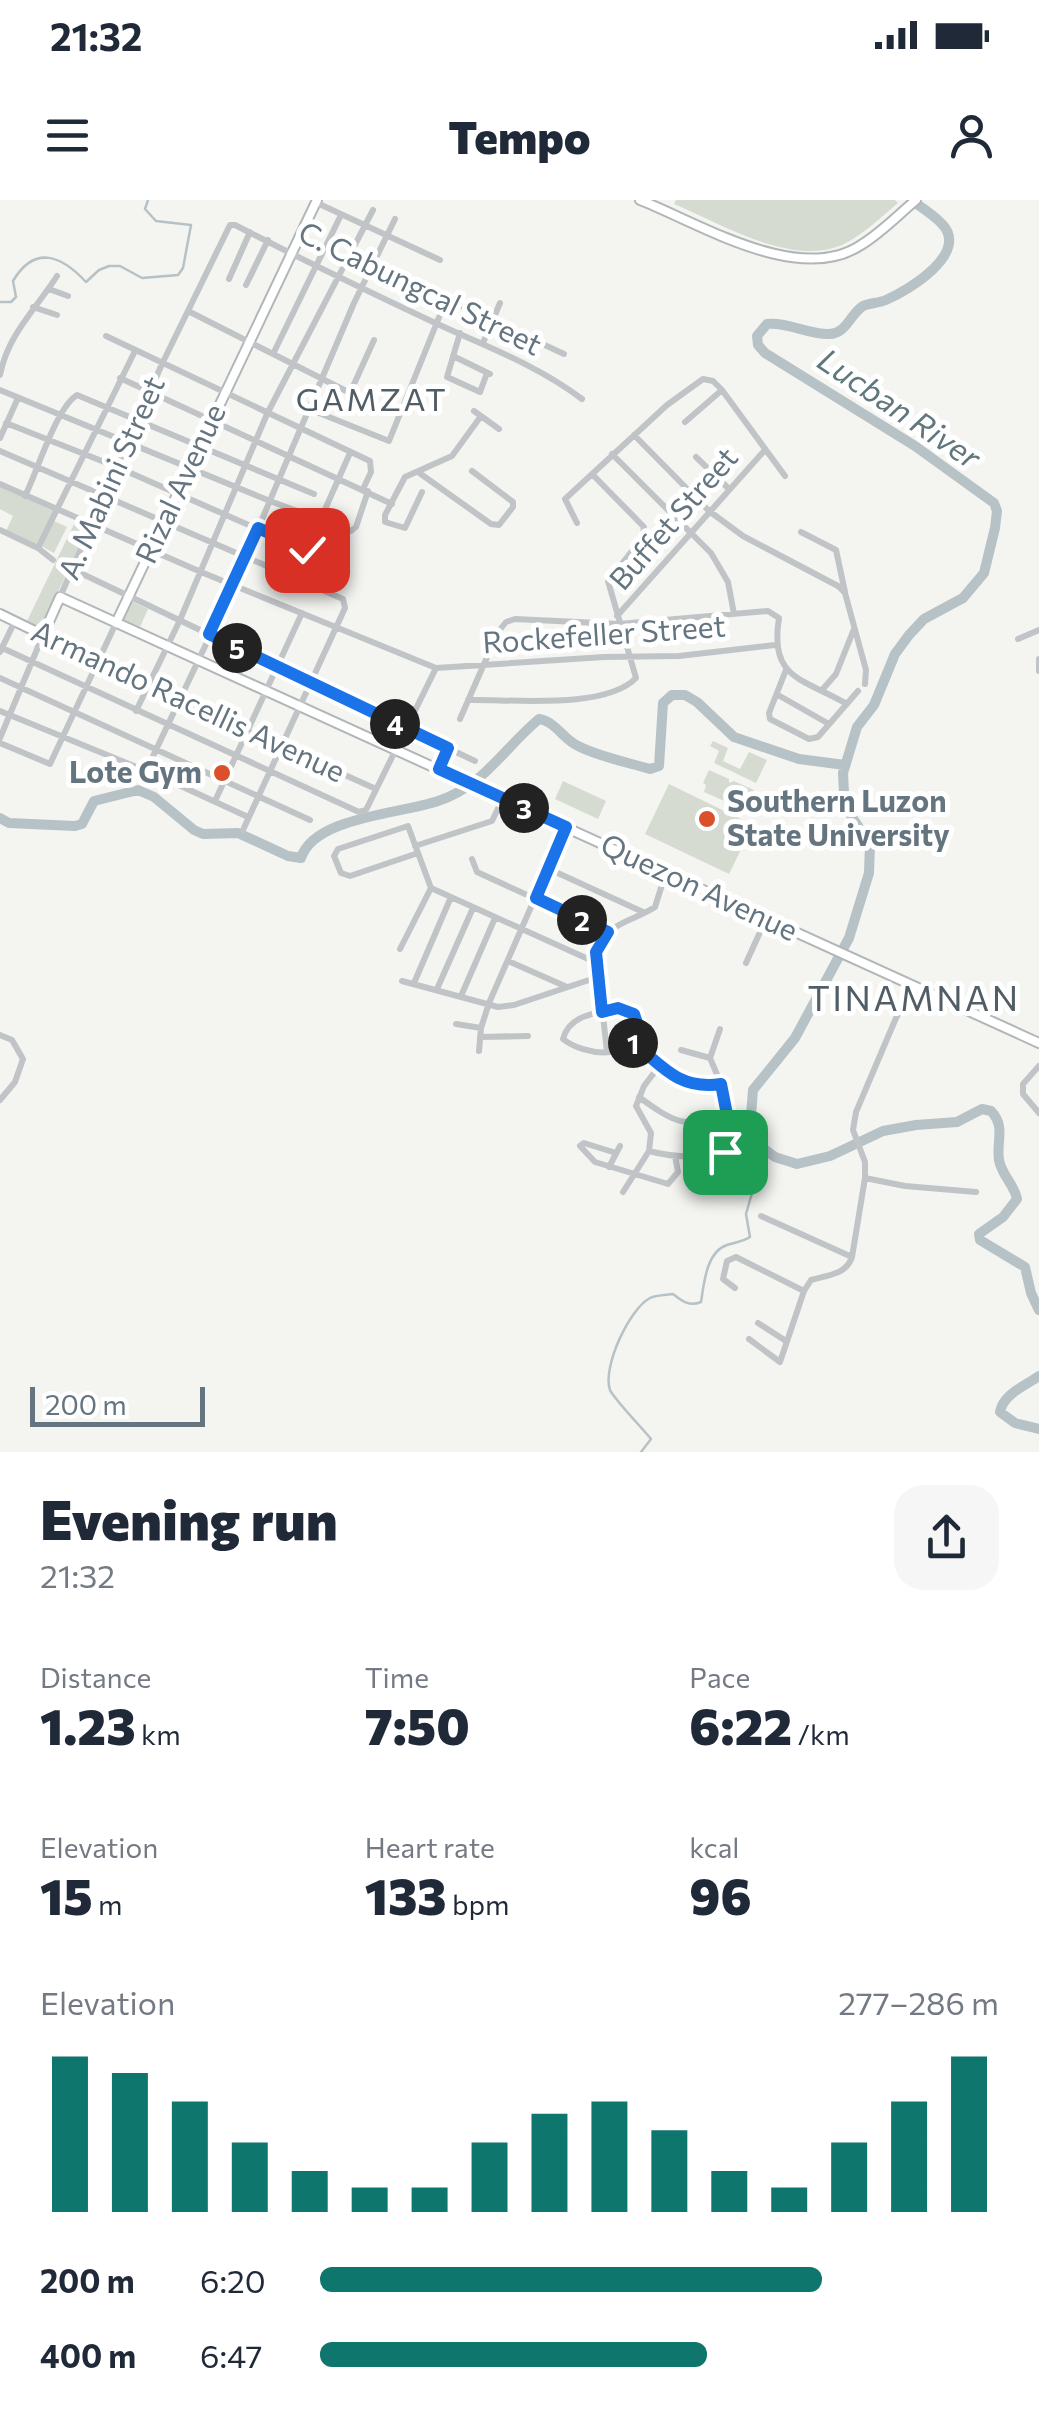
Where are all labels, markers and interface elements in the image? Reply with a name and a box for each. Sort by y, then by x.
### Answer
text: 21:32 [50,12,142,59]
icon: menu [40,108,95,163]
text: Tempo [448,108,591,163]
icon: person [944,108,999,163]
street label: C. Cabungcal Street [293,212,549,362]
water label: Lucban River [811,338,990,477]
street label: A. Mabini Street [48,370,171,584]
district label: GAMZAT [296,378,448,418]
street label: Rizal Avenue [126,397,232,569]
street label: Buffet Street [600,438,744,596]
pin [265,508,350,593]
icon: check [280,523,335,578]
street label: Rockefeller Street [481,606,727,659]
street label: Armando Racellis Avenue [27,611,352,789]
pin: 5 [212,623,262,673]
text: 5 [229,631,245,665]
pin: 4 [370,699,420,749]
text: 4 [386,707,404,741]
place label: Lote Gym [69,752,202,789]
marker: Lote Gym [211,762,233,784]
place label: Southern Luzon State University [727,781,950,852]
pin: 3 [499,783,549,833]
text: 3 [516,791,532,825]
marker: Southern Luzon State University [696,808,718,830]
street label: Quezon Avenue [596,824,804,947]
pin: 2 [557,895,607,945]
text: 2 [574,903,590,937]
district label: TINAMNAN [807,975,1021,1018]
pin: 1 [608,1018,658,1068]
text: 1 [627,1026,639,1060]
pin [683,1110,768,1195]
icon: arrive [698,1125,753,1180]
scale bar [30,1382,205,1426]
text: 200 m [45,1387,127,1421]
text: Evening run [40,1484,338,1551]
button: share [894,1485,999,1590]
text: 21:32 [40,1555,115,1595]
text: Distance [40,1660,151,1694]
text: Time [365,1660,429,1694]
text: Pace [689,1660,750,1694]
text: 1.23 [40,1694,136,1755]
text: 7:50 [365,1694,470,1755]
text: 6:22 [689,1694,792,1755]
text: km [136,1717,181,1751]
text: /km [792,1717,850,1751]
text: Elevation [40,1830,158,1864]
text: Heart rate [365,1830,495,1864]
text: kcal [689,1830,739,1864]
text: 15 [40,1864,93,1925]
text: 133 [365,1864,447,1925]
text: 96 [689,1864,752,1925]
text: m [93,1887,123,1921]
text: bpm [447,1887,509,1921]
text: Elevation [40,1982,175,2022]
text: 277–286 m [838,1982,999,2022]
text: 200 m [40,2260,135,2300]
text: 6:20 [200,2260,266,2300]
text: 400 m [40,2335,136,2375]
text: 6:47 [200,2335,262,2375]

